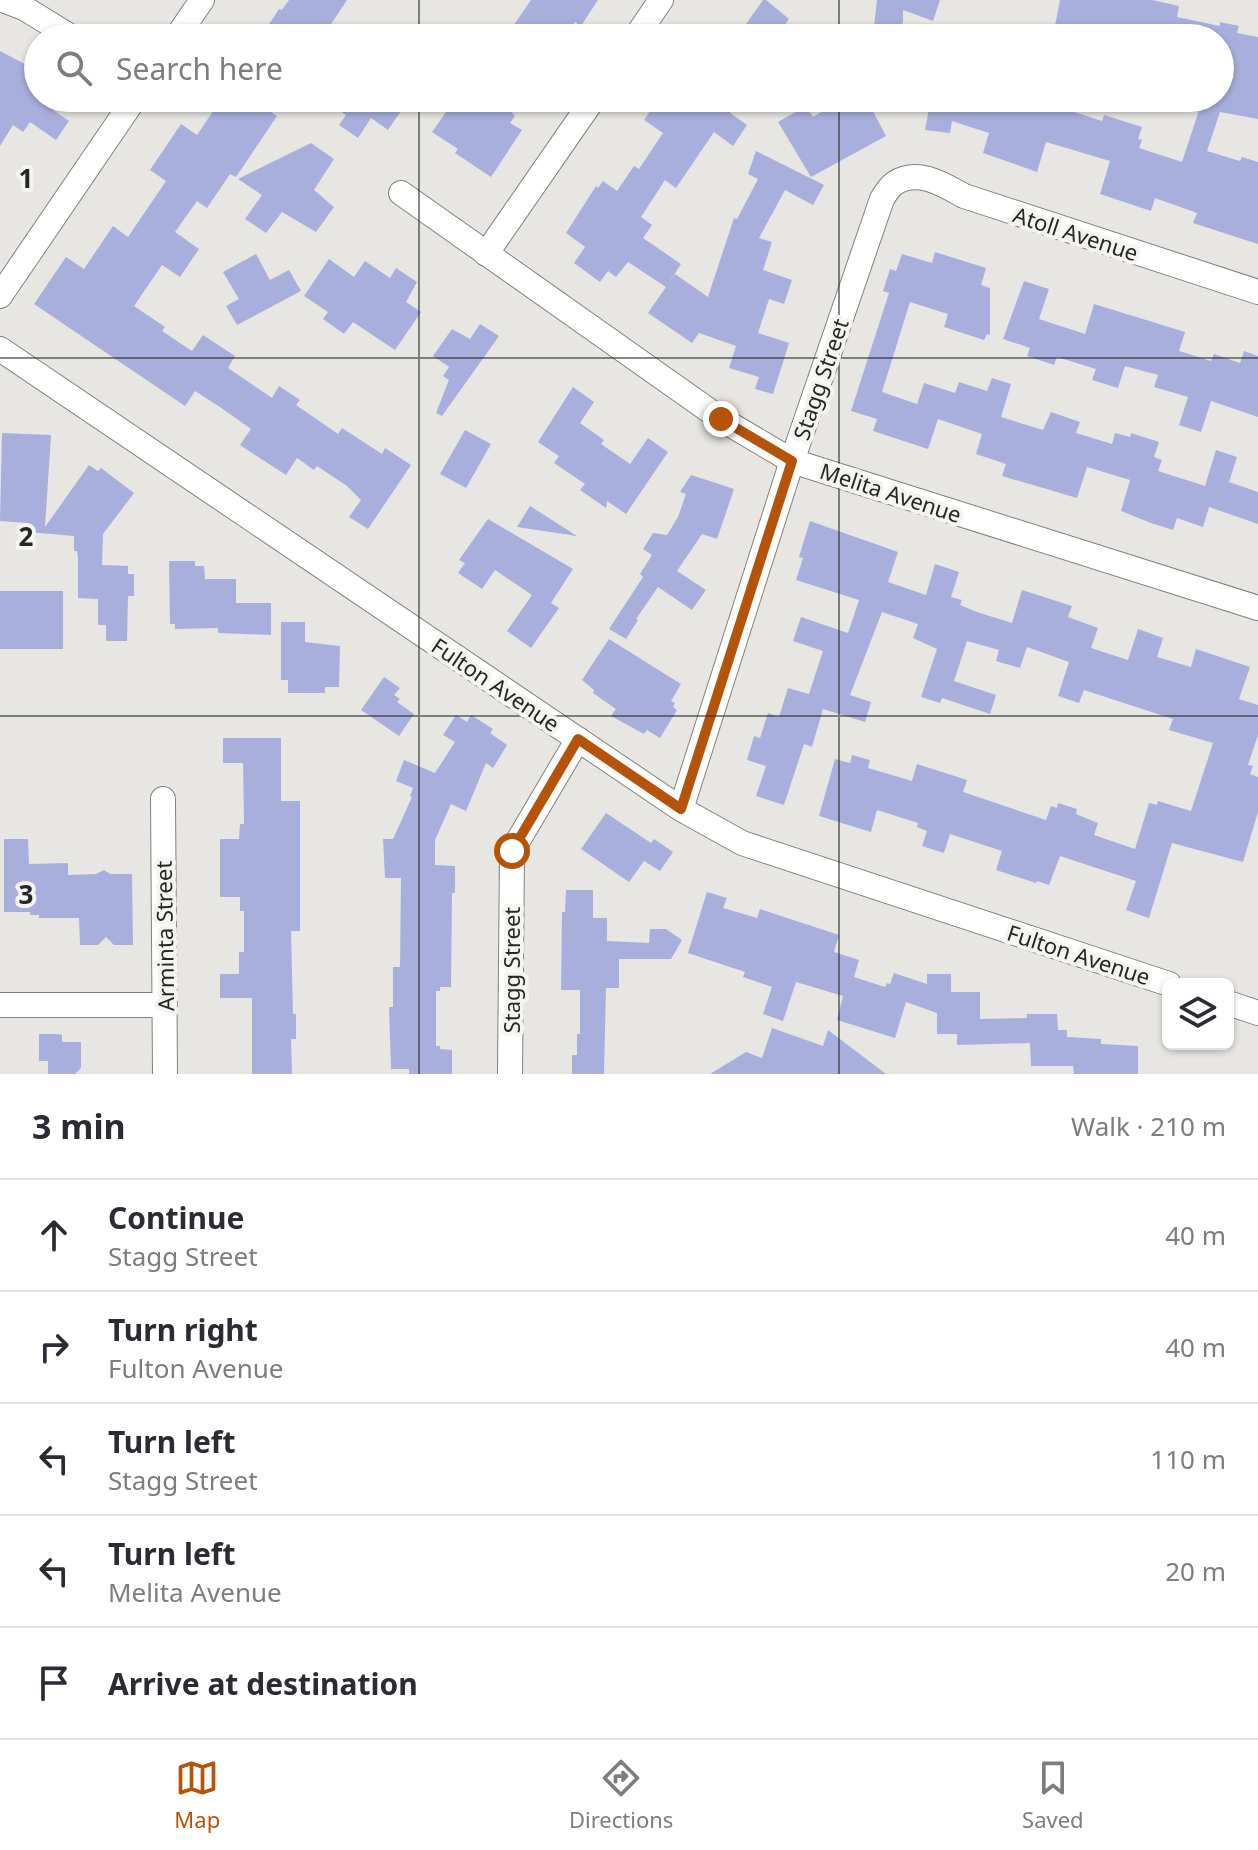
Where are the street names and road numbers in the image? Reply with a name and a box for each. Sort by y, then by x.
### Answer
street label: Atoll Avenue [1010,199,1142,267]
street label: Stagg Street [785,314,855,444]
street label: Melita Avenue [816,455,966,529]
street label: Fulton Avenue [426,630,566,738]
street label: Arminta Street [148,860,180,1011]
street label: Stagg Street [496,907,526,1033]
street label: Fulton Avenue [1004,917,1154,991]

